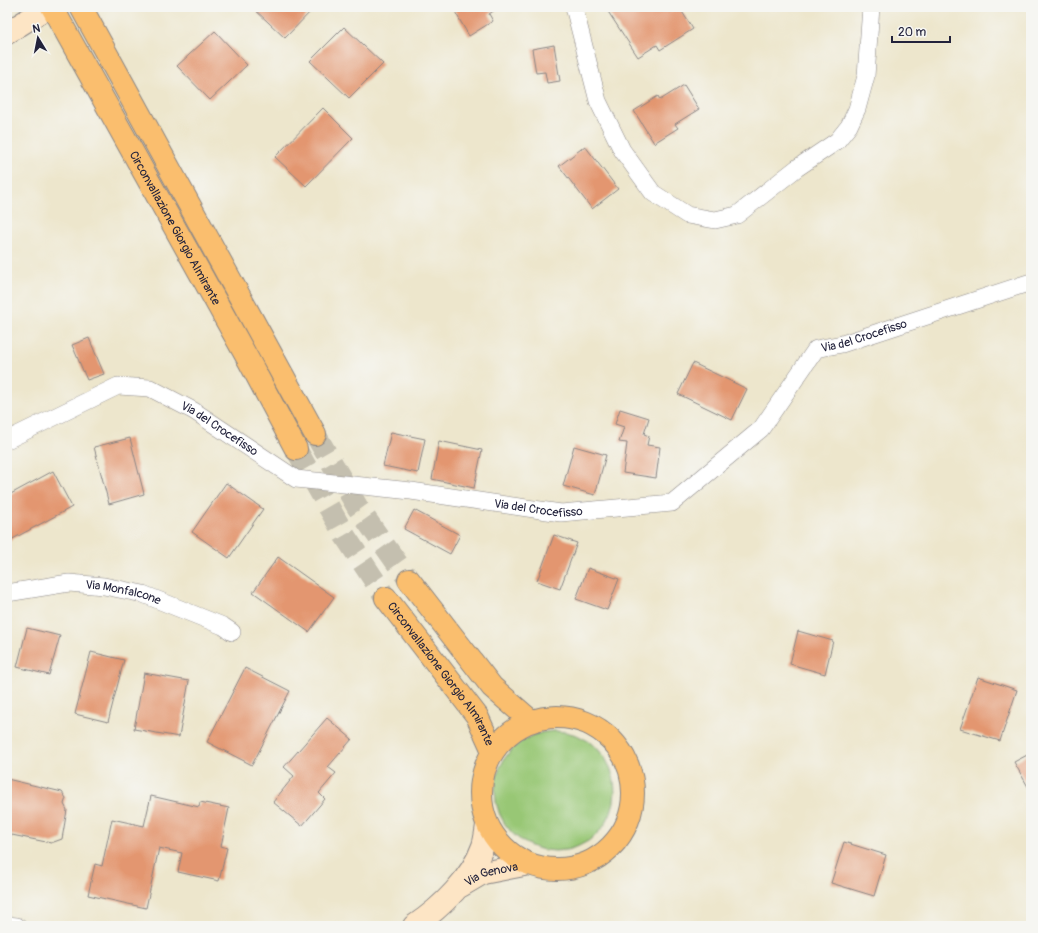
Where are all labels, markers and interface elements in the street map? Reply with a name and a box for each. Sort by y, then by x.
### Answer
north arrow [18,18,58,58]
scale bar [892,18,950,44]
text: N [32,21,42,36]
text: 20 m [898,25,927,40]
street label: Circonvallazione Giorgio Almirante [126,149,223,308]
street label: Via del Crocefisso [820,316,909,356]
street label: Via del Crocefisso [178,398,261,460]
street label: Via del Crocefisso [493,496,584,521]
street label: Via Monfalcone [85,577,163,608]
street label: Circonvallazione Giorgio Almirante [384,599,497,748]
street label: Via Genova [462,859,520,890]

